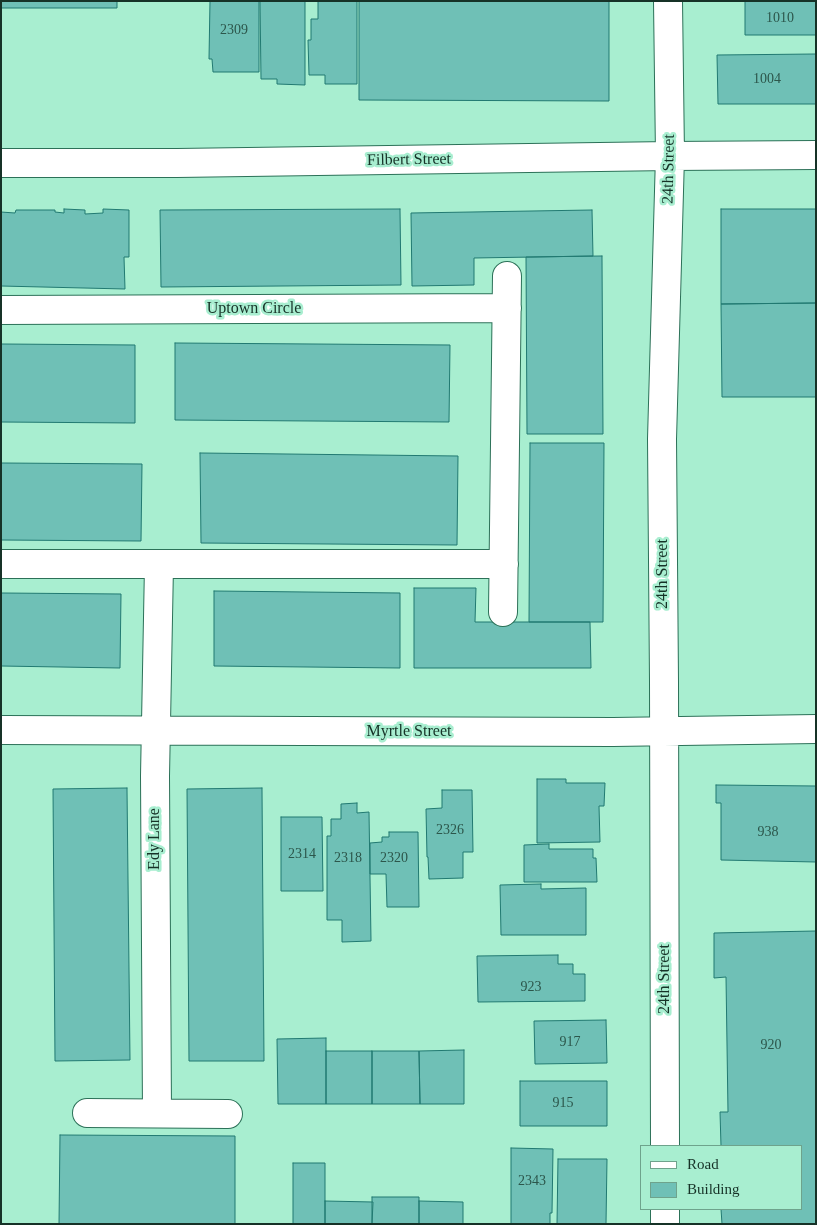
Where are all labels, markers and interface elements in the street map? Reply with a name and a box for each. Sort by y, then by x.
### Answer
house number: 1010 [766,10,794,26]
house number: 2309 [220,22,248,38]
house number: 1004 [753,71,781,87]
street label: 24th Street [659,134,679,204]
street label: Filbert Street [367,150,451,170]
street label: Uptown Circle [207,299,301,319]
street label: 24th Street [653,539,673,609]
street label: Myrtle Street [367,722,451,742]
street label: Edy Lane [145,808,165,870]
house number: 2326 [436,822,464,838]
house number: 938 [758,824,778,840]
house number: 2314 [288,846,316,862]
house number: 2318 [334,850,362,866]
house number: 2320 [380,850,408,866]
street label: 24th Street [655,944,675,1014]
house number: 923 [520,979,542,995]
house number: 917 [560,1034,580,1050]
house number: 920 [760,1037,781,1053]
house number: 915 [552,1095,574,1111]
legend [640,1145,802,1210]
text: Road [687,1156,719,1172]
house number: 2343 [518,1173,546,1189]
text: Building [687,1181,740,1197]

